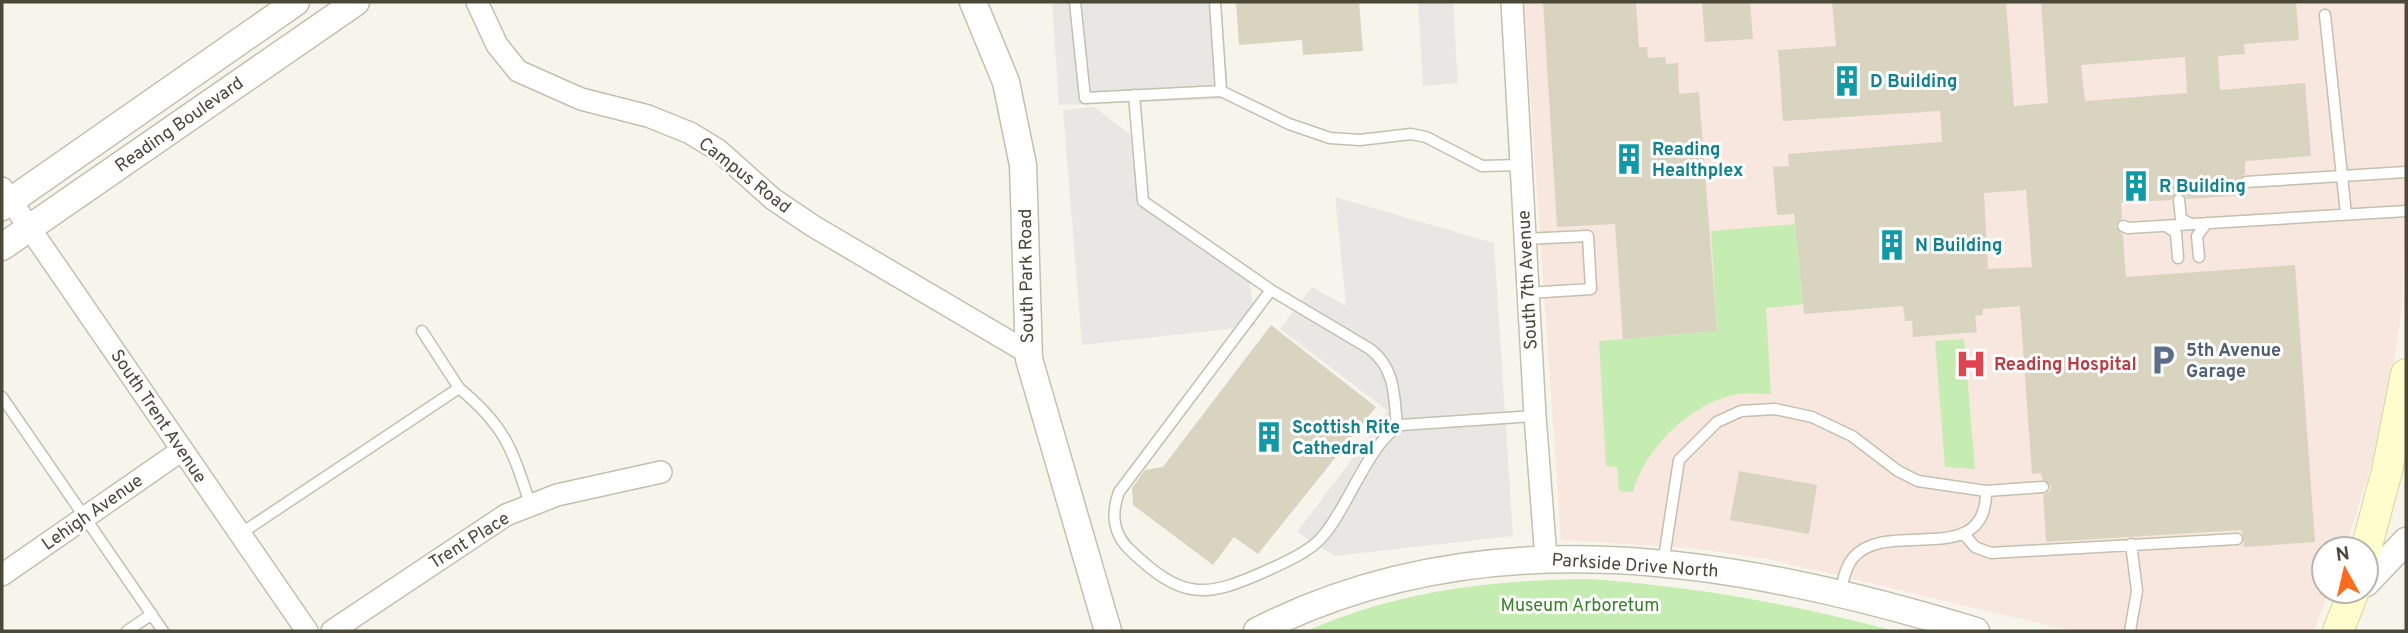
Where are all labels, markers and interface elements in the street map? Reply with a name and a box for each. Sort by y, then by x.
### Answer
building icon: D Building [1830,64,1864,98]
place label: D Building [1870,71,1957,94]
street label: Reading Boulevard [111,72,249,178]
street label: Campus Road [693,133,795,220]
place label: Reading Healthplex [1652,139,1743,183]
building icon: Reading Healthplex [1612,142,1646,176]
building icon: R Building [2119,169,2153,203]
place label: R Building [2159,176,2246,199]
street label: South Park Road [1015,209,1040,343]
street label: South 7th Avenue [1513,209,1544,350]
building icon: N Building [1875,228,1909,262]
place label: N Building [1915,235,2002,258]
place label: 5th Avenue Garage [2186,340,2281,384]
parking icon: 5th Avenue Garage [2146,343,2180,377]
street label: South Trent Avenue [104,346,211,488]
hospital icon: Reading Hospital [1954,347,1988,381]
place label: Reading Hospital [1994,354,2137,377]
place label: Scottish Rite Cathedral [1292,417,1400,461]
building icon: Scottish Rite Cathedral [1252,420,1286,454]
street label: Lehigh Avenue [38,470,148,557]
street label: Trent Place [425,507,514,575]
north arrow [2310,535,2380,605]
text: N [2334,542,2351,568]
street label: Parkside Drive North [1551,549,1719,584]
park label: Museum Arboretum [1501,595,1659,618]

